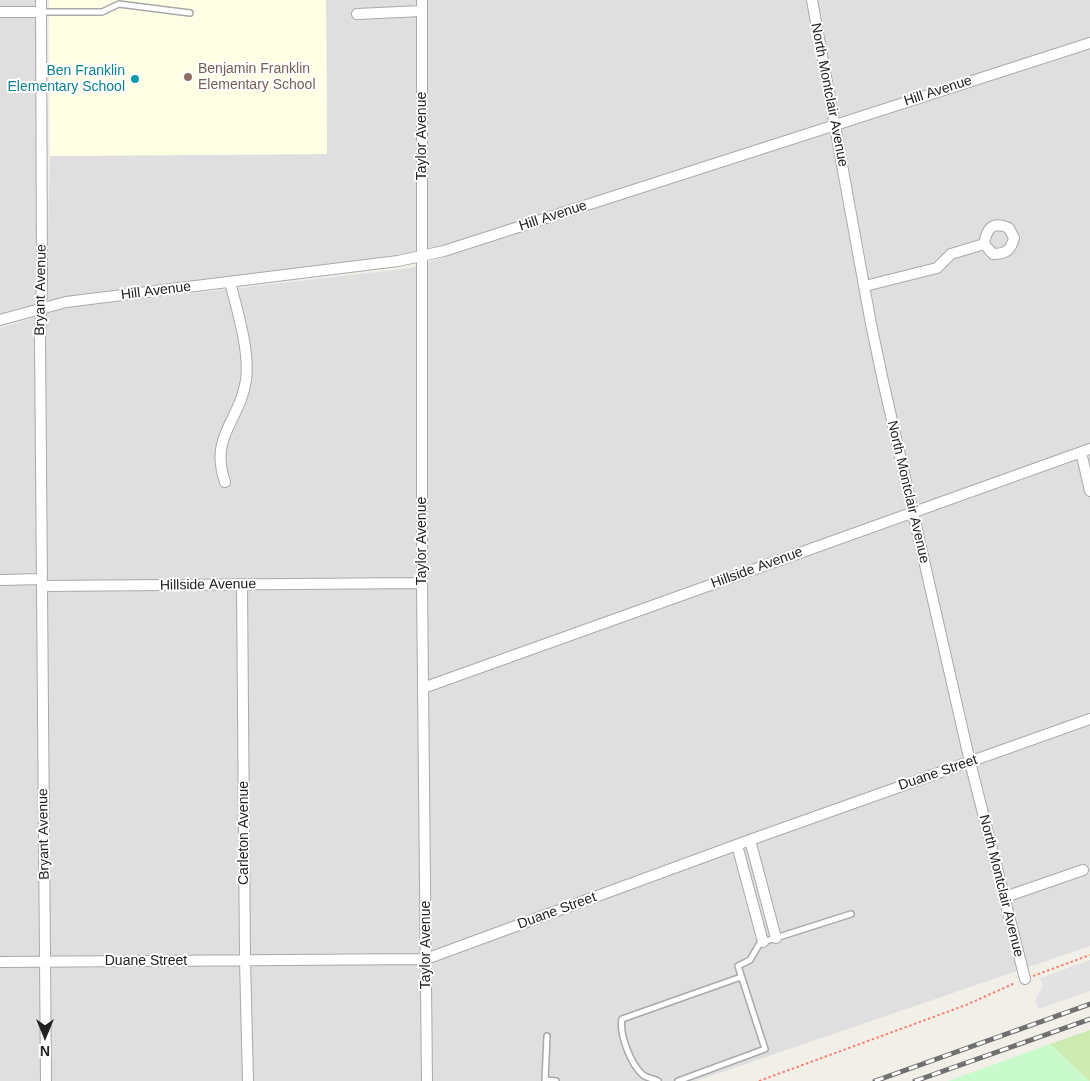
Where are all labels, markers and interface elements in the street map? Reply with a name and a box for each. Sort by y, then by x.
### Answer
street label: North Montclair Avenue [807,22,851,168]
place label: Benjamin Franklin Elementary School [198,61,316,94]
place label: Ben Franklin Elementary School [7,63,125,95]
marker: Benjamin Franklin Elementary School [182,71,194,83]
street label: Hill Avenue [902,72,974,110]
marker: Ben Franklin Elementary School [129,73,141,85]
street label: Taylor Avenue [414,92,430,180]
street label: Hill Avenue [517,197,589,235]
street label: Bryant Avenue [32,244,50,336]
street label: Hill Avenue [120,278,192,304]
street label: North Montclair Avenue [883,419,933,565]
street label: Taylor Avenue [414,497,430,585]
street label: Hillside Avenue [709,544,805,592]
street label: Hillside Avenue [160,576,256,594]
street label: Duane Street [896,752,980,794]
street label: Carleton Avenue [236,781,252,885]
street label: Bryant Avenue [35,788,53,880]
street label: North Montclair Avenue [975,813,1027,959]
street label: Duane Street [515,889,599,933]
street label: Taylor Avenue [418,901,434,989]
street label: Duane Street [105,953,187,969]
north arrow [20,1011,70,1061]
text: N [40,1043,50,1059]

